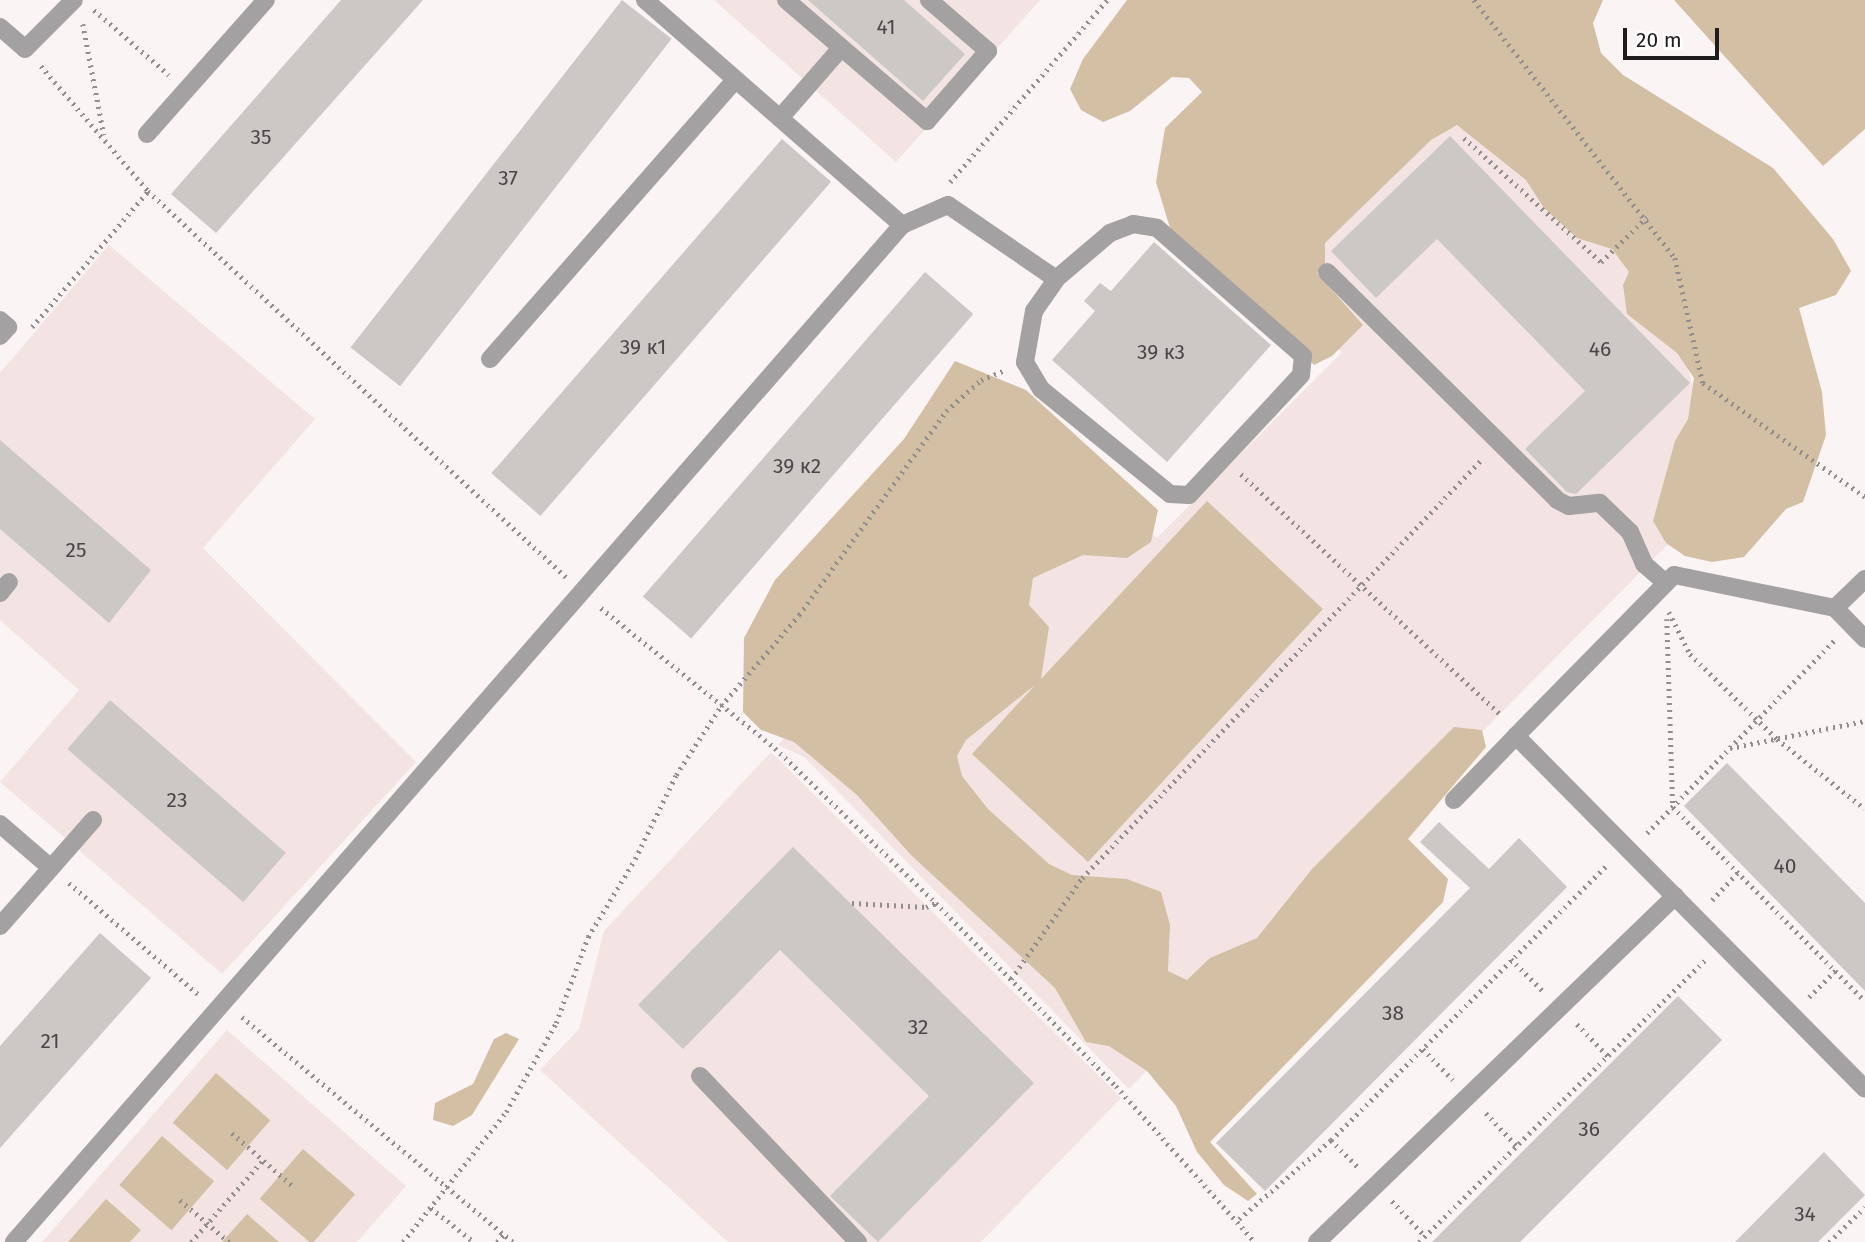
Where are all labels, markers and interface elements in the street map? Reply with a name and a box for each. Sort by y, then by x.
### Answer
house number: 41 [876,14,896,40]
scale bar [1627,14,1723,58]
text: 20 m [1636,27,1682,53]
house number: 35 [251,124,271,150]
house number: 37 [498,165,518,191]
house number: 39 к1 [620,334,666,360]
house number: 46 [1589,336,1611,362]
house number: 39 к3 [1137,339,1185,365]
house number: 39 к2 [773,453,821,479]
house number: 25 [66,537,86,563]
house number: 23 [167,787,187,813]
house number: 40 [1774,853,1796,879]
house number: 38 [1382,1000,1404,1026]
house number: 32 [908,1014,928,1040]
house number: 21 [41,1028,59,1054]
house number: 36 [1578,1116,1600,1142]
house number: 34 [1794,1201,1816,1227]

